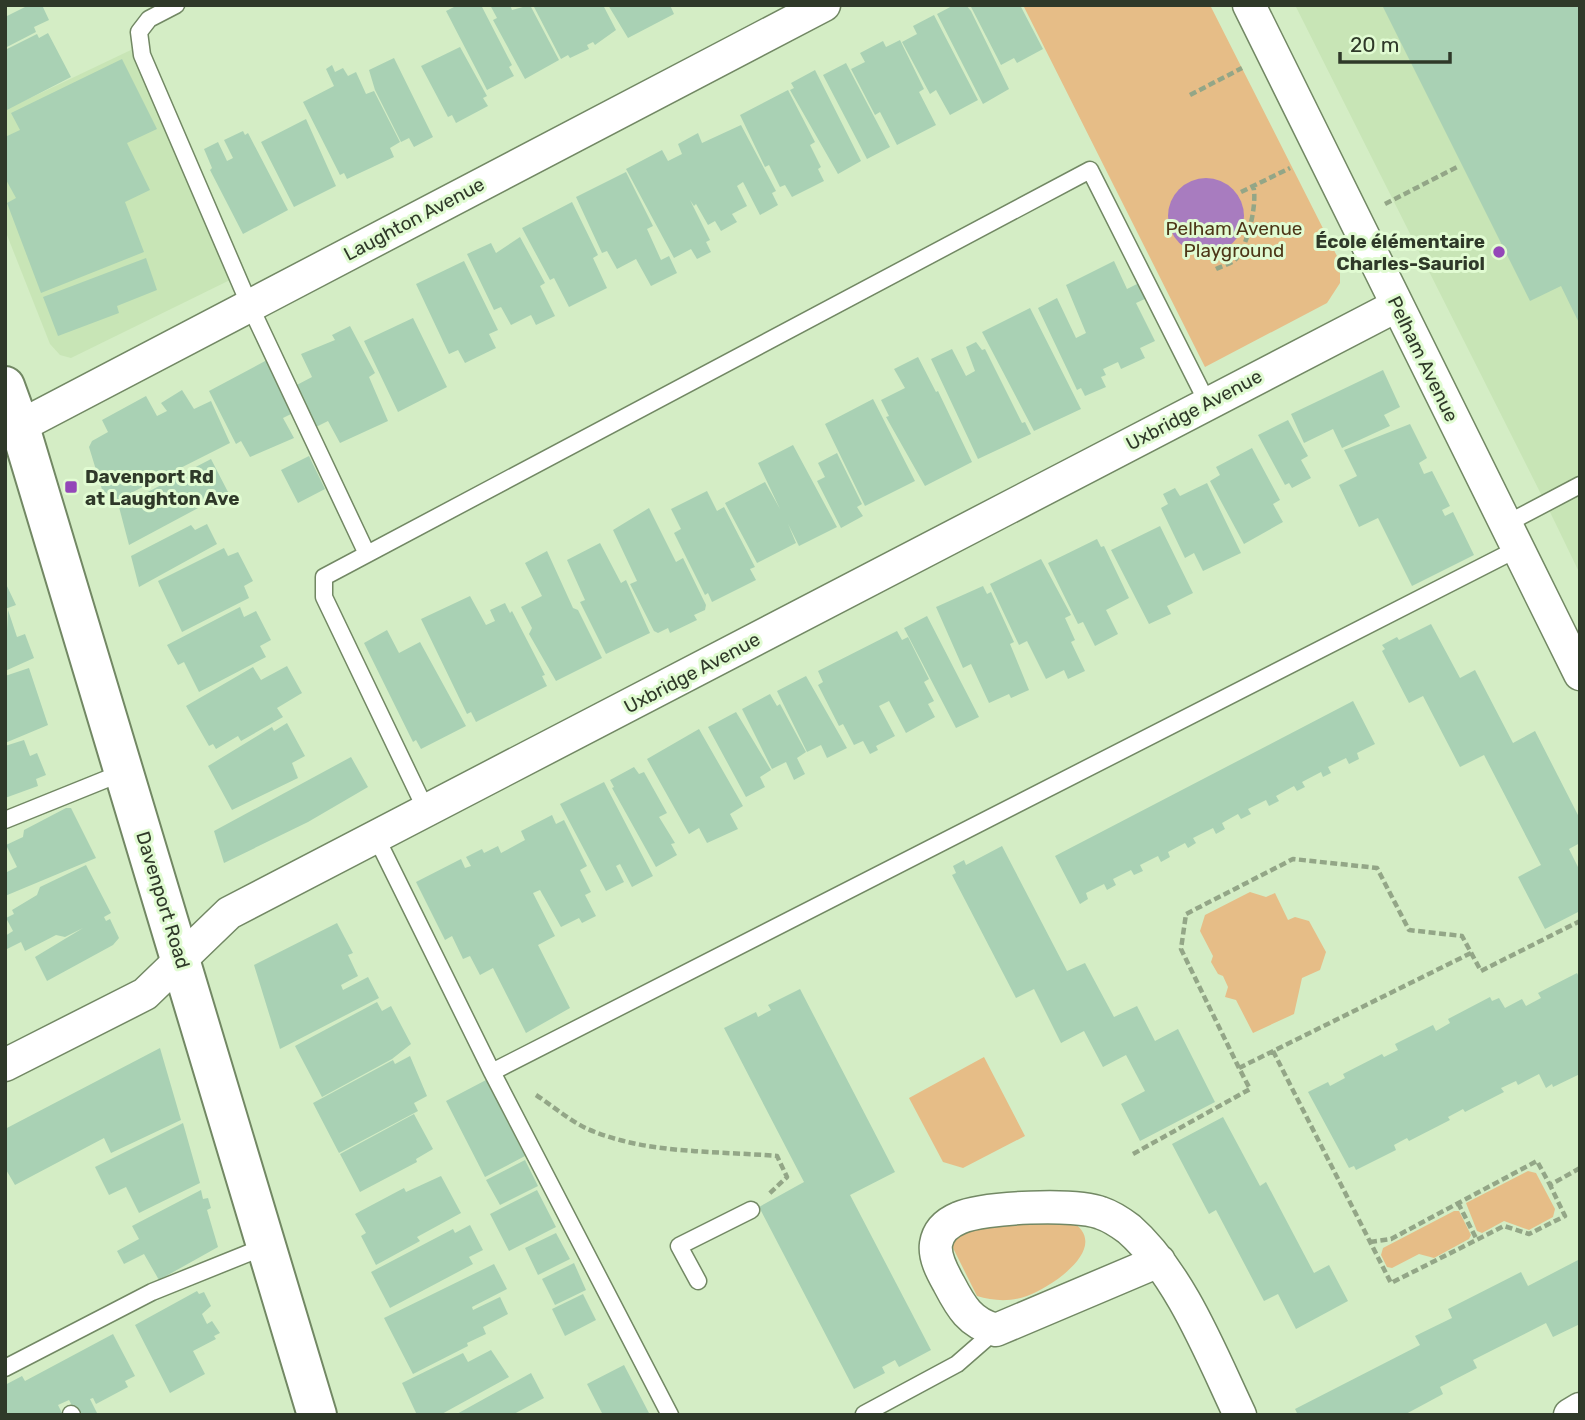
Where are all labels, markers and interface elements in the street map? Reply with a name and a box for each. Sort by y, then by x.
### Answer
scale bar [1340,21,1450,65]
text: 20 m [1350,32,1399,57]
street label: Laughton Avenue [340,172,488,266]
park label: Pelham Avenue Playground [1166,217,1302,262]
place label: École élémentaire Charles-Sauriol [1315,230,1485,275]
marker: École élémentaire Charles-Sauriol [1491,244,1507,260]
street label: Pelham Avenue [1383,292,1463,426]
street label: Uxbridge Avenue [1122,364,1266,456]
place label: Davenport Rd at Laughton Ave [85,465,239,510]
marker: Davenport Rd at Laughton Ave [63,479,79,495]
street label: Uxbridge Avenue [620,627,764,719]
street label: Davenport Road [131,829,195,971]

